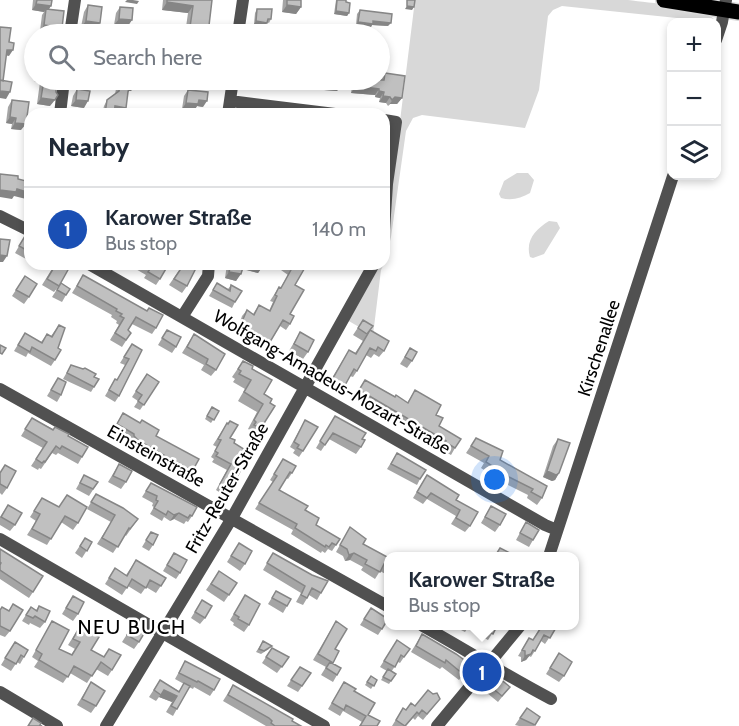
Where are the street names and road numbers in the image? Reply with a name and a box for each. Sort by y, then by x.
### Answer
street label: Kirschenallee [573,297,625,399]
street label: Wolfgang-Amadeus-Mozart-Straße [209,305,455,459]
street label: Fritz-Reuter-Straße [181,419,273,557]
street label: Einsteinstraße [103,420,209,492]

